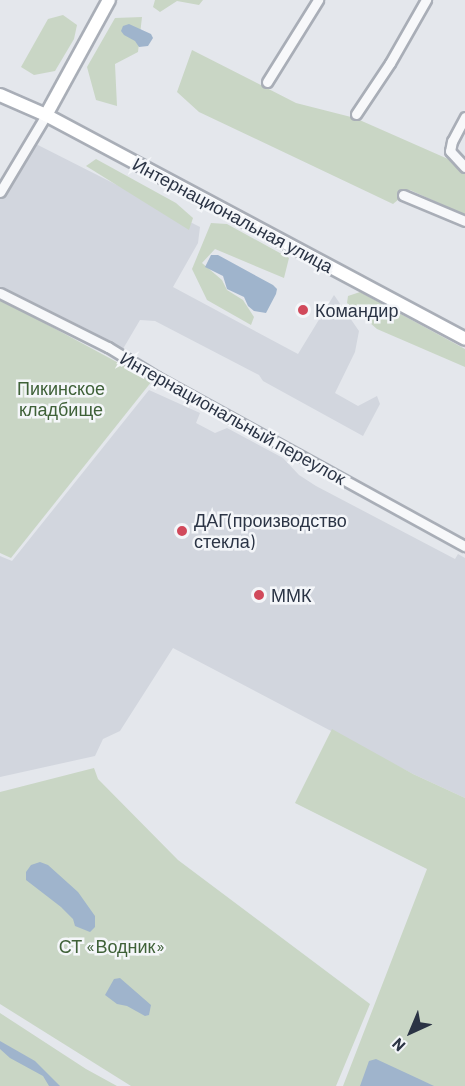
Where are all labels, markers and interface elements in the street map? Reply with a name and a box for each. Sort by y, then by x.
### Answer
street label: Интернациональная улица [129,153,337,277]
place label: Командир [315,299,398,321]
marker: Командир [296,303,310,317]
street label: Интернациональный переулок [117,347,349,489]
park label: Пикинское кладбище [17,378,105,420]
place label: ДАГ(производство стекла) [194,510,347,552]
marker: ДАГ(производство стекла) [175,524,189,538]
place label: ММК [271,584,311,606]
marker: ММК [252,588,266,602]
park label: СТ «Водник» [59,935,165,957]
north arrow [381,1002,441,1062]
text: N [388,1035,409,1056]

